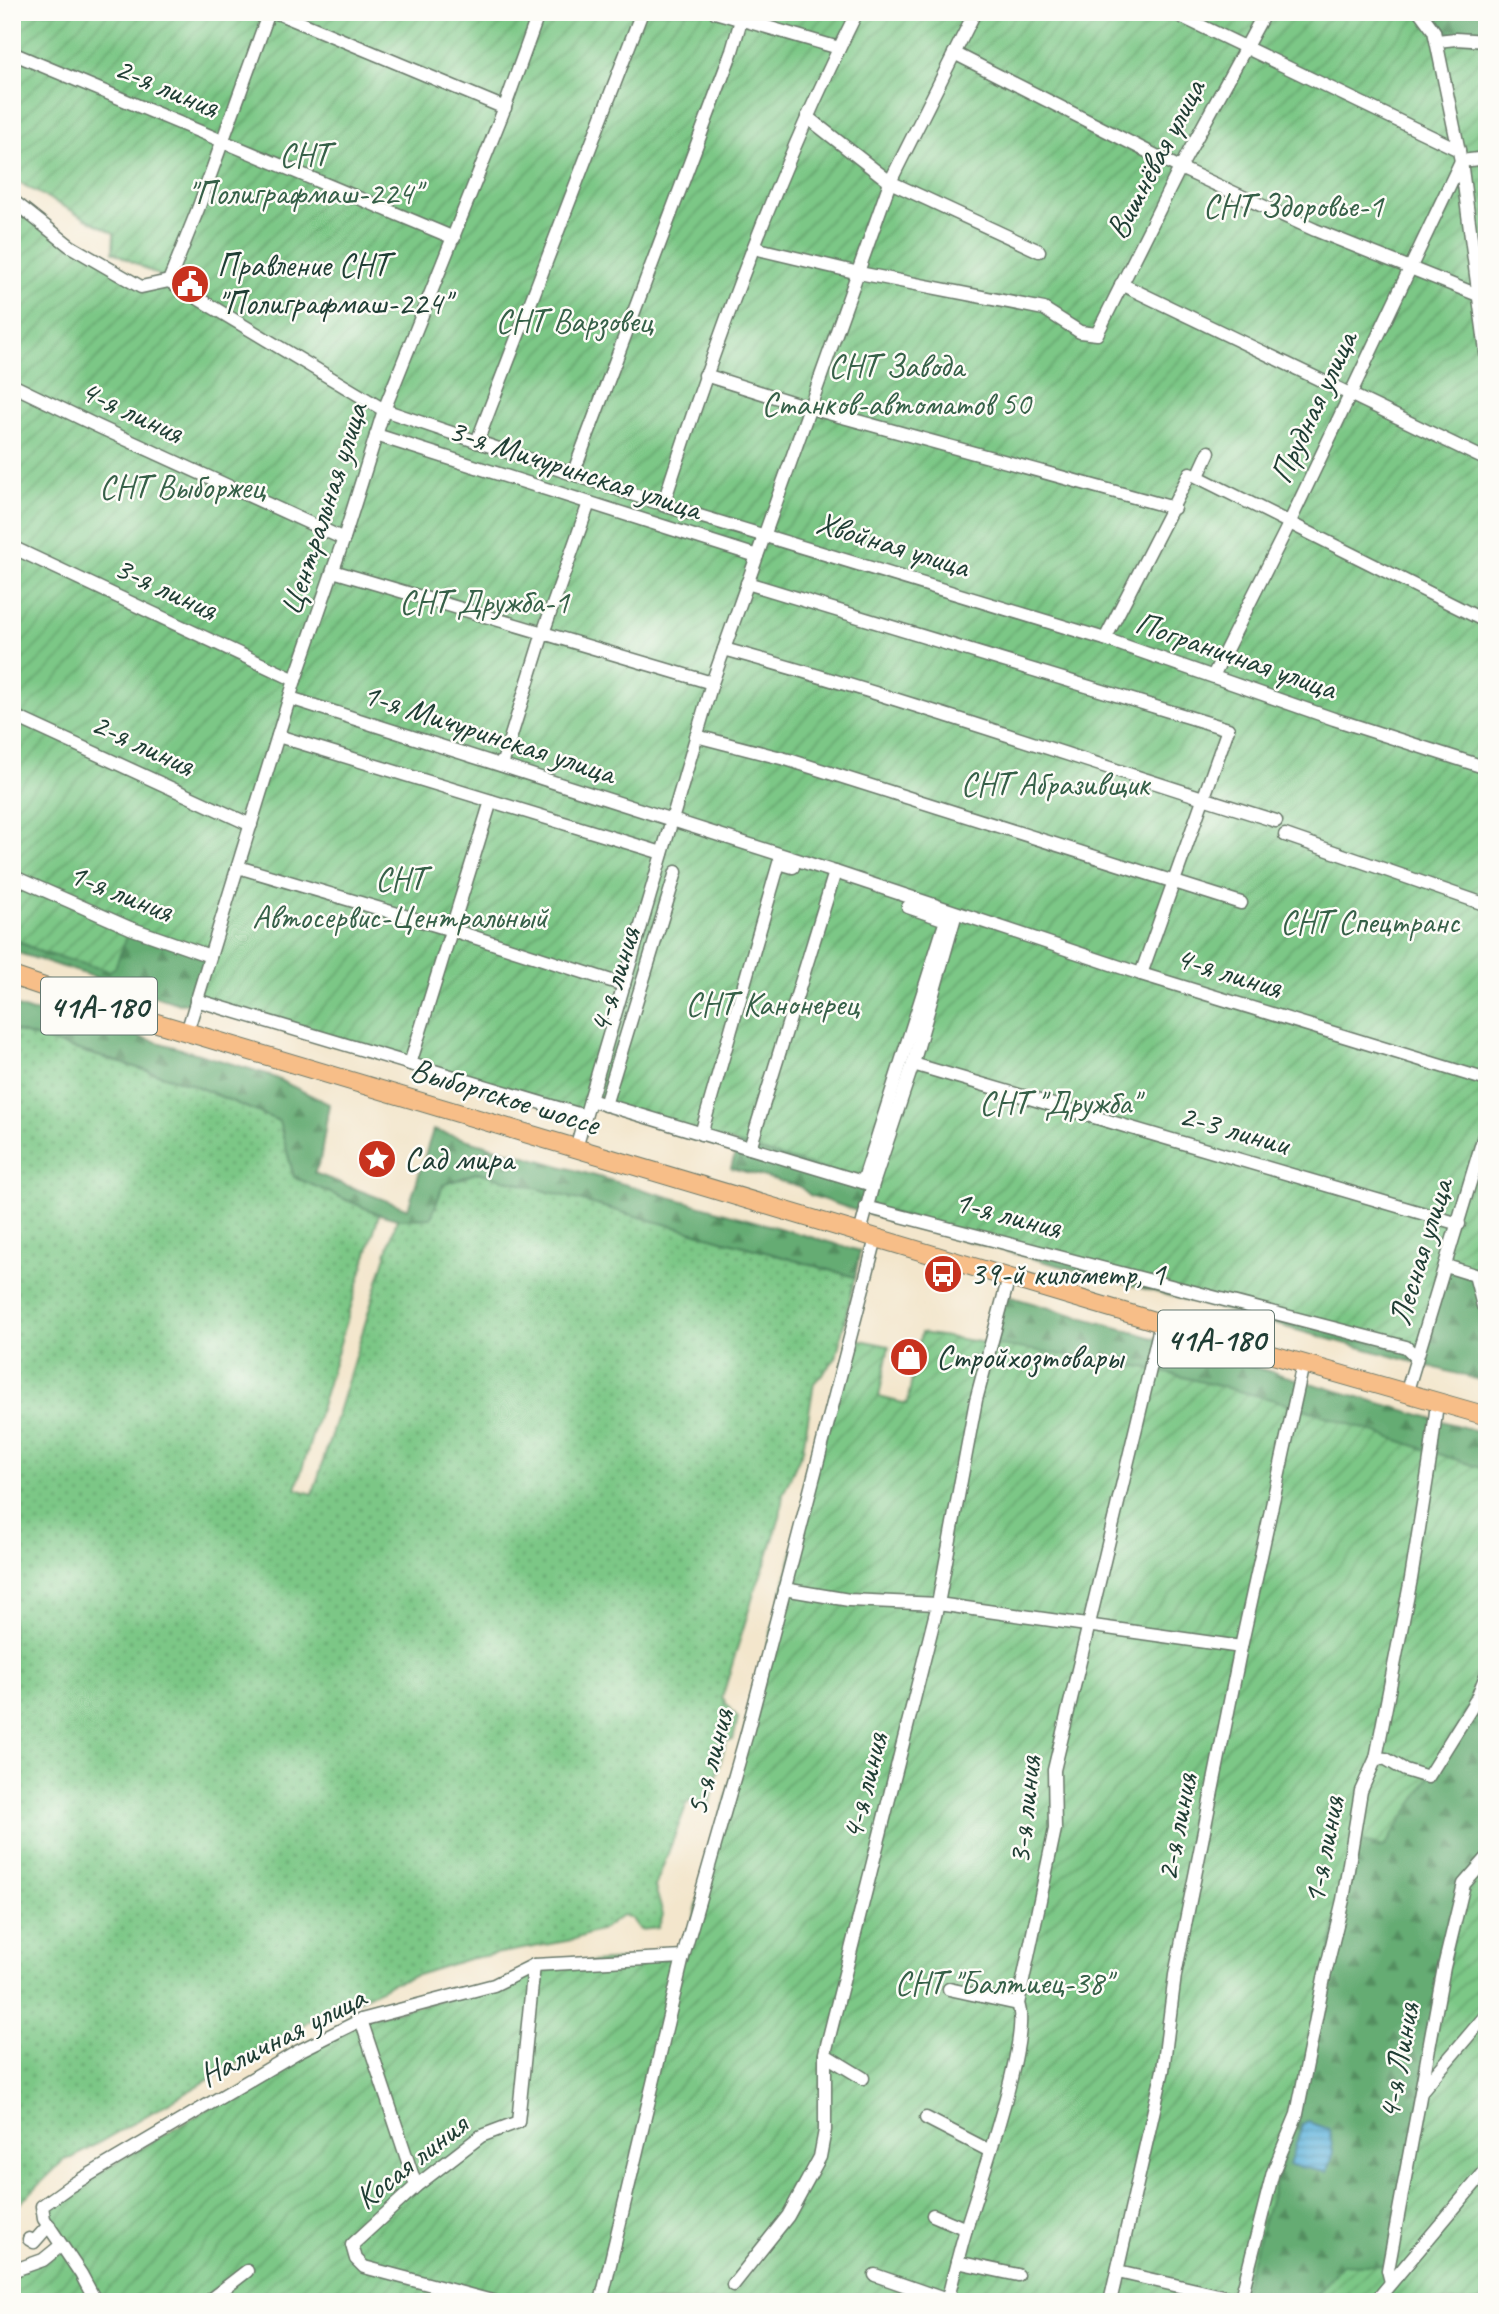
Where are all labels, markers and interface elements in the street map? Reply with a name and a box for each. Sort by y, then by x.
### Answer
street label: 2-я линия [109,46,226,128]
street label: Вишнёвая улица [1095,70,1215,246]
park label: СНТ "Полиграфмаш-224" [188,134,427,214]
park label: СНТ Здоровье-1 [1203,185,1385,227]
place label: Правление СНТ "Полиграфмаш-224" [217,244,456,324]
public building icon: Правление СНТ "Полиграфмаш-224" [169,263,211,305]
park label: СНТ Варзовец [495,300,654,342]
street label: Прудная улица [1260,322,1367,490]
park label: СНТ Завода Станков-автоматов 50 [761,345,1033,425]
street label: 4-я линия [74,369,191,453]
street label: Центральная улица [269,395,378,621]
street label: 3-я Мичуринская улица [443,408,709,530]
park label: СНТ Выборжец [99,466,266,508]
street label: Хвойная улица [812,501,976,588]
street label: 3-я линия [108,546,225,630]
park label: СНТ Дружба-1 [399,581,571,623]
street label: Пограничная улица [1130,601,1344,710]
street label: 1-я Мичуринская улица [357,672,623,794]
street label: 2-я линия [85,702,202,786]
park label: СНТ Абразивщик [961,763,1151,805]
street label: 1-я линия [63,852,180,932]
park label: СНТ Автосервис-Центральный [252,858,550,938]
park label: СНТ Спецтранс [1280,901,1461,943]
street label: 4-я линия [578,921,650,1038]
street label: 4-я линия [1171,936,1288,1008]
road number: 41А-180 [41,978,157,1035]
park label: СНТ Канонерец [685,983,860,1025]
street label: Выборгское шоссе [406,1047,607,1145]
park label: СНТ "Дружба" [979,1082,1145,1124]
street label: 2-3 линии [1174,1093,1297,1166]
place icon: Сад мира [356,1138,398,1180]
place label: Сад мира [404,1138,516,1180]
street label: Лесная улица [1378,1171,1463,1330]
street label: 1-я линия [950,1180,1067,1249]
bus stop icon: 39-й километр, 1 [922,1253,964,1295]
place label: 39-й километр, 1 [970,1253,1167,1295]
road number: 41А-180 [1158,1310,1274,1368]
shop icon: Стройхозтовары [888,1336,930,1378]
place label: Стройхозтовары [936,1336,1126,1378]
street label: 5-я линия [675,1703,744,1820]
street label: 4-я линия [830,1727,898,1844]
street label: 3-я линия [997,1753,1051,1866]
street label: 2-я линия [1145,1769,1207,1884]
street label: 1-я линия [1292,1792,1354,1907]
park label: СНТ "Балтиец-38" [895,1962,1117,2004]
street label: Наличная улица [192,1975,375,2096]
street label: 4-я Линия [1367,1999,1429,2122]
street label: Косая линия [346,2102,478,2218]

